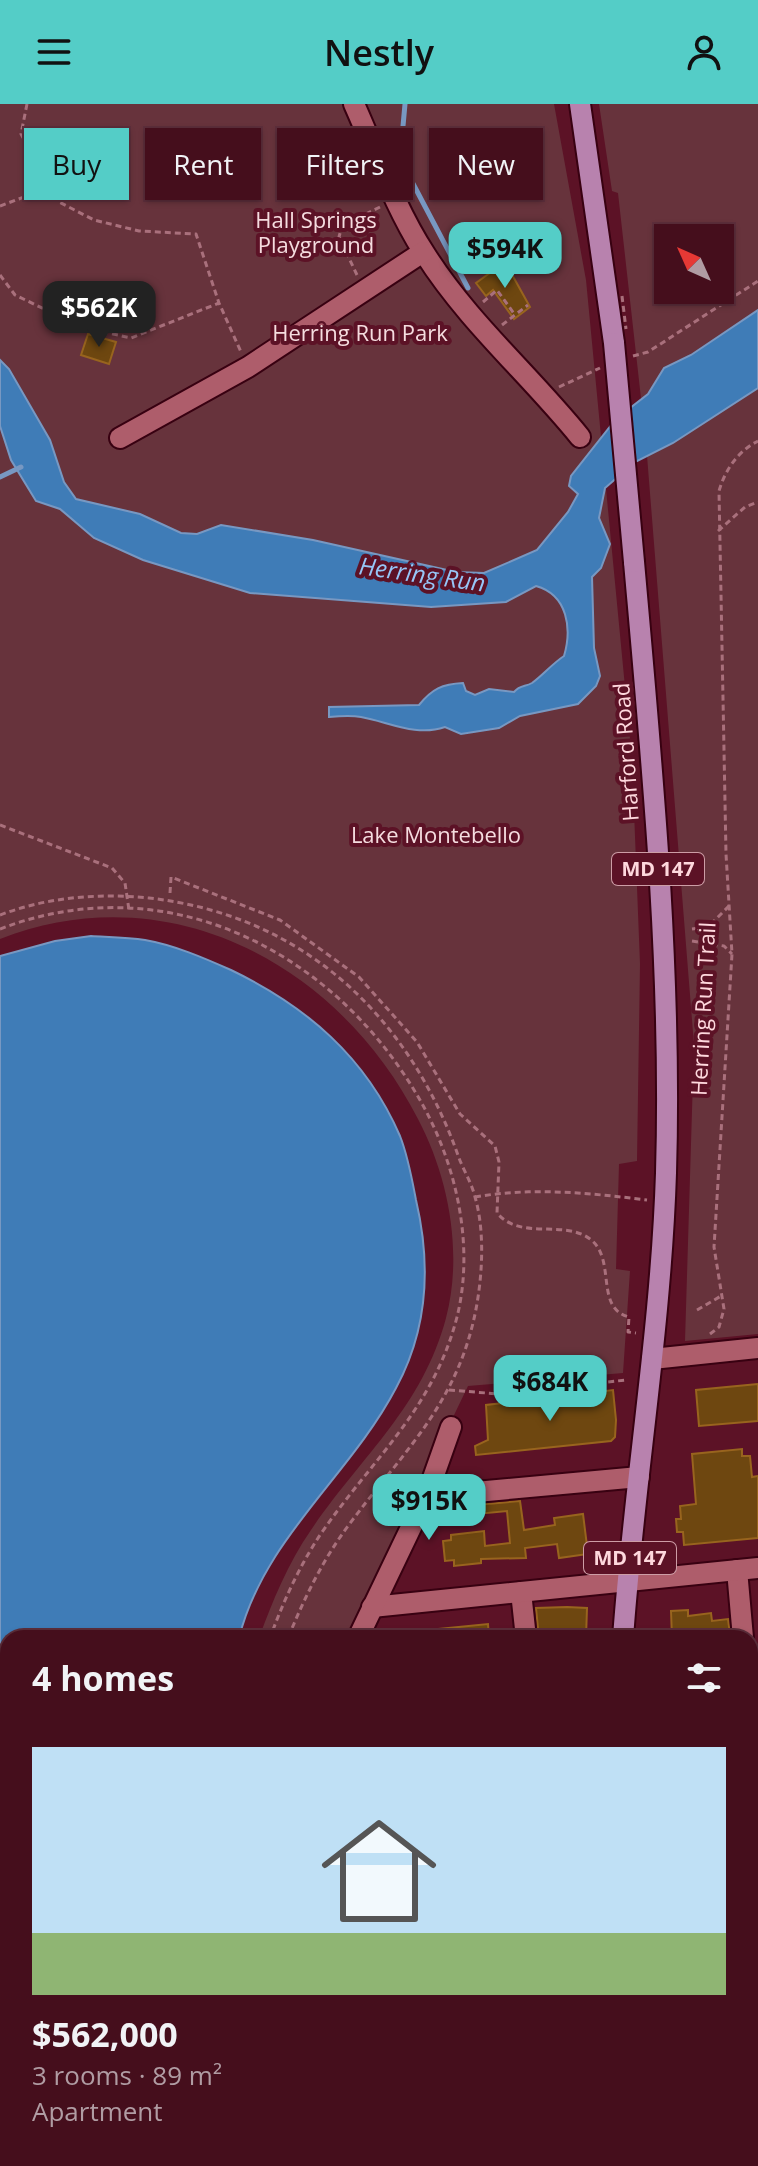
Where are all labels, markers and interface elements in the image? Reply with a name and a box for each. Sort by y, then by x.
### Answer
text: Nestly [324,28,434,77]
icon: menu [32,30,76,74]
icon: person [682,30,726,74]
chip: Buy [24,128,129,200]
chip: Rent [145,128,261,200]
chip: Filters [277,128,413,200]
chip: New [429,128,543,200]
park label: Hall Springs Playground [255,204,377,259]
pin: $594K [449,222,561,290]
north arrow [654,224,734,304]
map controls [654,224,734,304]
text: $594K [467,230,543,266]
pin: $562K [43,281,155,349]
text: $562K [61,289,137,325]
park label: Herring Run Park [272,317,448,347]
water label: Herring Run [357,548,487,599]
street label: Harford Road [605,682,645,822]
park label: Lake Montebello [351,819,521,849]
road number: MD 147 [612,853,704,885]
street label: Herring Run Trail [682,921,722,1097]
pin: $684K [494,1355,606,1423]
text: $684K [512,1363,588,1399]
pin: $915K [373,1474,485,1542]
text: $915K [391,1482,467,1518]
road number: MD 147 [584,1542,676,1574]
text: 4 homes [32,1655,174,1701]
icon: filters [682,1656,726,1700]
icon: home [307,1799,451,1943]
text: $562,000 [32,2011,178,2057]
text: 3 rooms · 89 m² [32,2057,222,2093]
text: Apartment [32,2093,163,2129]

